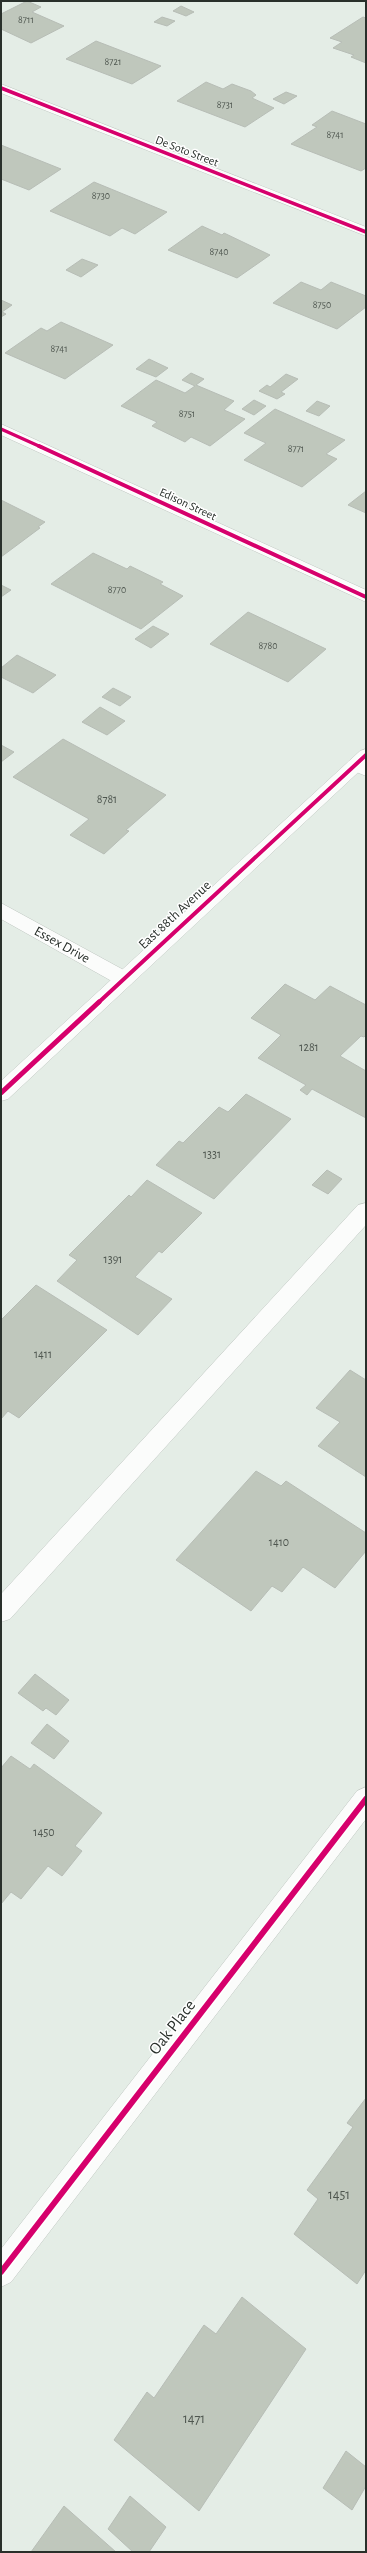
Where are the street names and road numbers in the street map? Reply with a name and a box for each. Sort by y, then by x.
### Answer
street label: De Soto Street [154,134,220,169]
street label: Edison Street [158,486,218,522]
street label: East 88th Avenue [136,878,214,952]
street label: Essex Drive [32,924,92,966]
street label: Oak Place [145,1996,199,2058]

